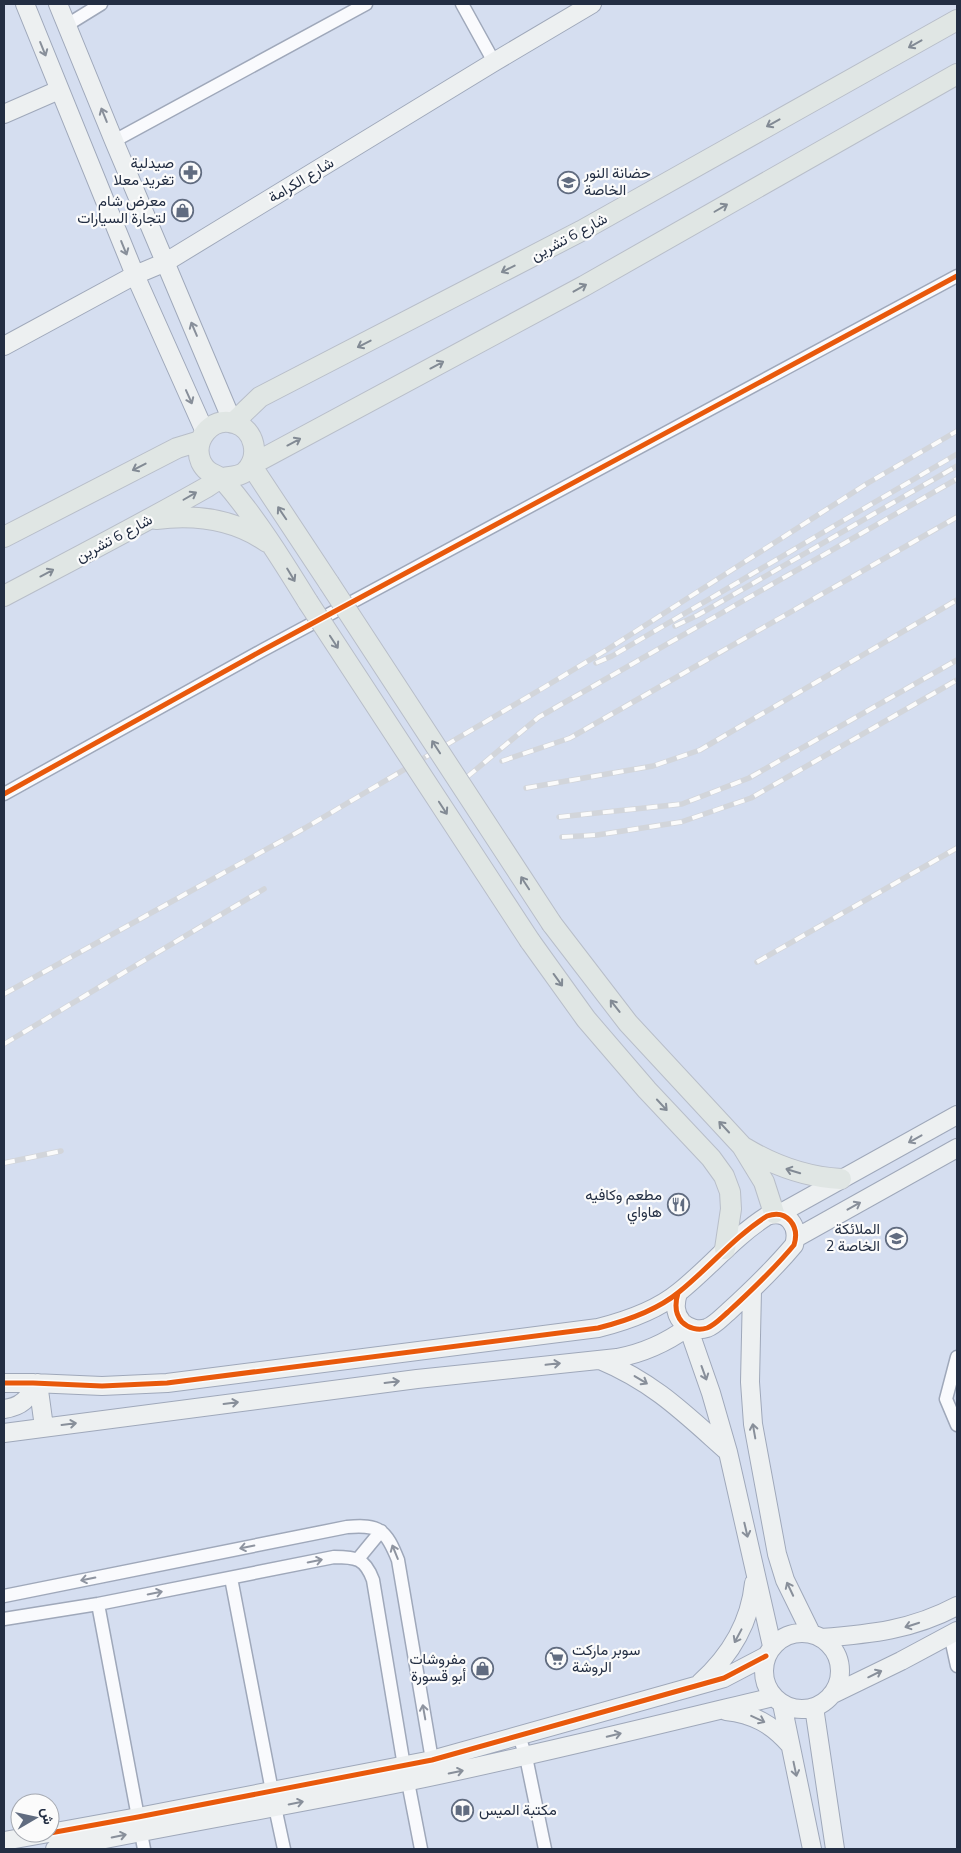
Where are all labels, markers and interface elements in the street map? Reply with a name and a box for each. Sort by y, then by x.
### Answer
one-way arrow [907,39,922,49]
one-way arrow [39,41,48,56]
one-way arrow [98,108,108,123]
one-way arrow [766,119,781,129]
place label: صيدلية تغريد معلا [113,151,174,191]
street label: شارع الكرامة [264,151,338,208]
pharmacy icon: صيدلية تغريد معلا [178,160,202,184]
place label: حضانة النور الخاصة [583,161,651,201]
school or university icon: حضانة النور الخاصة [556,170,580,194]
place label: معرض شام لتجارة السيارات [77,189,166,229]
shop icon: معرض شام لتجارة السيارات [170,198,194,222]
one-way arrow [714,203,729,213]
street label: شارع 6 تشرين [526,207,612,266]
one-way arrow [120,240,130,255]
one-way arrow [501,265,516,274]
one-way arrow [572,283,587,292]
one-way arrow [188,322,197,337]
one-way arrow [356,339,371,349]
one-way arrow [429,360,444,369]
one-way arrow [185,389,195,404]
one-way arrow [286,437,301,447]
one-way arrow [132,462,147,472]
one-way arrow [183,491,197,501]
one-way arrow [277,506,287,520]
street label: شارع 6 تشرين [71,508,157,567]
one-way arrow [287,567,297,581]
one-way arrow [39,568,54,577]
one-way arrow [330,635,340,649]
one-way arrow [431,741,441,755]
one-way arrow [438,800,448,814]
one-way arrow [520,877,530,891]
one-way arrow [553,973,563,987]
one-way arrow [610,1000,621,1013]
one-way arrow [656,1099,668,1112]
one-way arrow [718,1121,730,1133]
one-way arrow [908,1134,922,1144]
one-way arrow [786,1165,802,1175]
place label: مطعم وكافيه هاواي [585,1183,662,1225]
restaurant icon: مطعم وكافيه هاواي [666,1192,690,1216]
one-way arrow [846,1200,861,1210]
place label: الملائكة الخاصة 2 [826,1217,880,1257]
school or university icon: الملائكة الخاصة 2 [884,1226,908,1250]
one-way arrow [545,1359,561,1369]
one-way arrow [700,1364,709,1380]
one-way arrow [634,1376,648,1386]
one-way arrow [383,1377,399,1387]
one-way arrow [222,1398,238,1408]
one-way arrow [61,1419,77,1429]
one-way arrow [749,1424,759,1440]
one-way arrow [742,1521,751,1537]
one-way arrow [240,1542,256,1552]
one-way arrow [389,1545,399,1560]
one-way arrow [306,1556,322,1565]
one-way arrow [81,1575,97,1584]
one-way arrow [785,1582,794,1597]
one-way arrow [147,1588,163,1597]
one-way arrow [905,1621,921,1630]
one-way arrow [733,1628,742,1643]
place label: سوبر ماركت الروشة [572,1638,640,1678]
place label: مفروشات أبو قسورة [409,1647,467,1687]
supermarket icon: سوبر ماركت الروشة [544,1647,568,1671]
shop icon: مفروشات أبو قسورة [470,1656,494,1680]
one-way arrow [867,1669,882,1678]
one-way arrow [419,1704,429,1720]
one-way arrow [750,1715,765,1724]
one-way arrow [606,1730,622,1739]
one-way arrow [791,1760,801,1776]
one-way arrow [447,1766,463,1776]
north arrow [10,1793,60,1843]
one-way arrow [288,1797,304,1807]
library icon: مكتبة الميس [451,1798,475,1822]
place label: مكتبة الميس [479,1798,557,1821]
text: ش [37,1806,60,1826]
one-way arrow [111,1831,127,1840]

